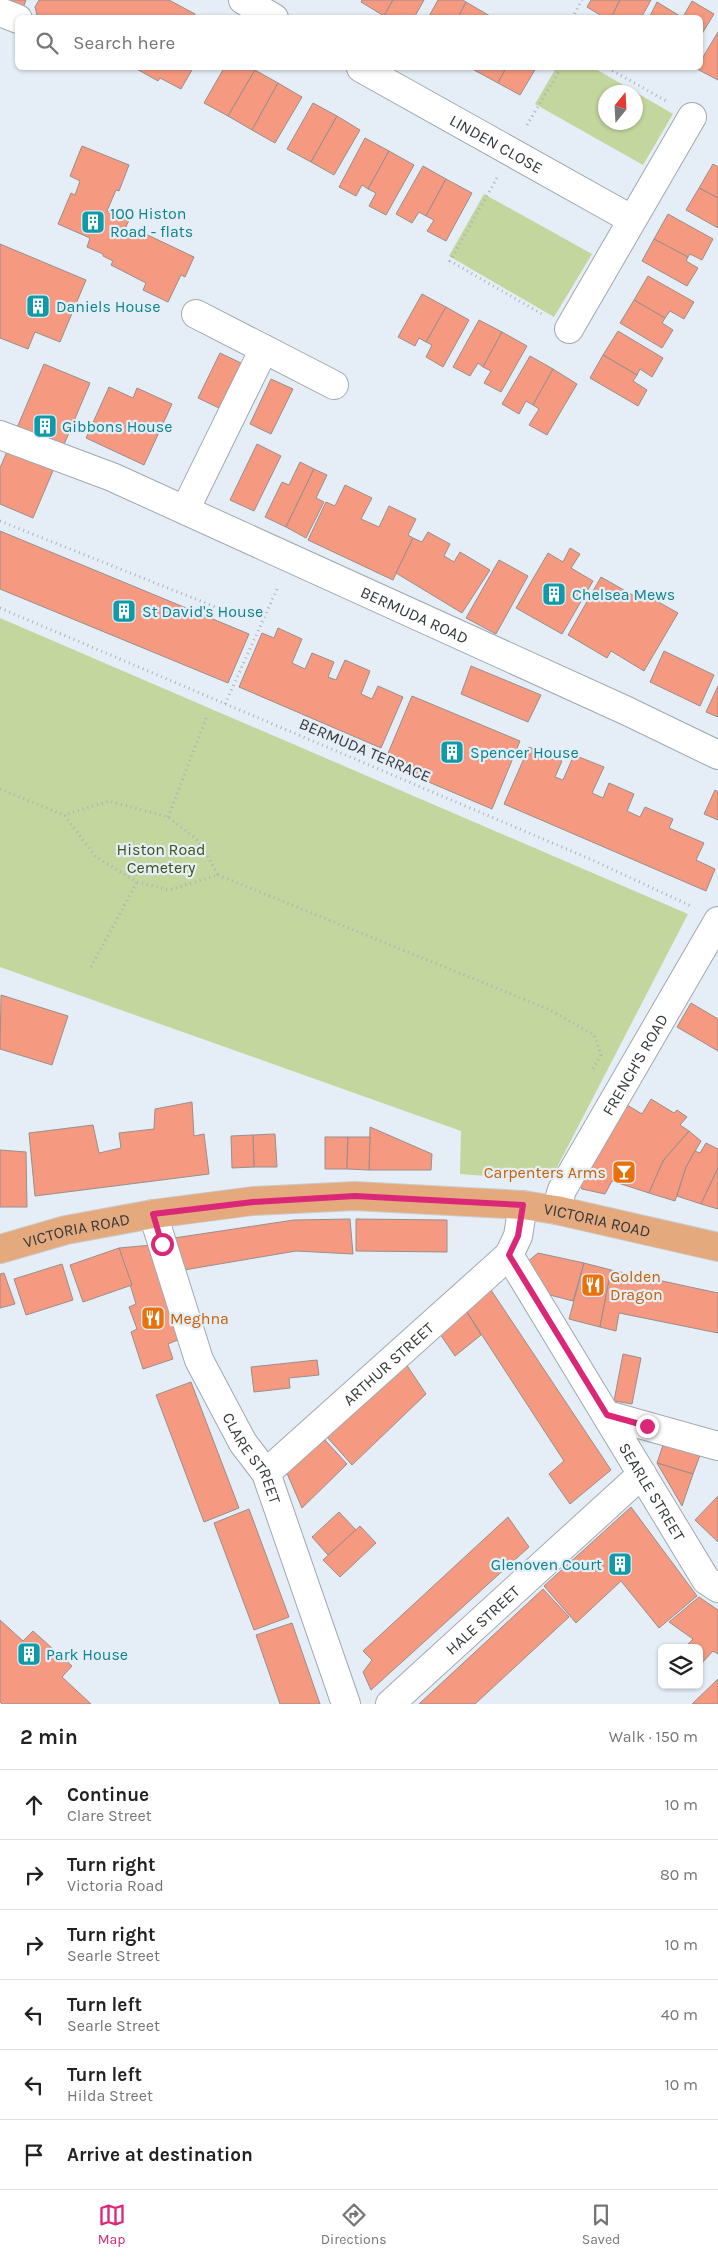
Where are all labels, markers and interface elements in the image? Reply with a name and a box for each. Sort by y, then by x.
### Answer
search box [15,15,703,70]
icon: search [33,29,61,57]
text: Search here [73,32,175,54]
north arrow [598,85,643,130]
street label: LINDEN CLOSE [446,110,546,177]
place label: 100 Histon Road - flats [110,204,193,241]
building icon: 100 Histon Road - flats [80,209,106,235]
building icon: Daniels House [25,293,51,319]
place label: Daniels House [56,297,160,316]
building icon: Gibbons House [32,413,58,439]
place label: Gibbons House [62,417,172,436]
building icon: Chelsea Mews [541,581,567,607]
street label: BERMUDA ROAD [358,582,471,647]
place label: Chelsea Mews [572,585,675,604]
building icon: St David's House [111,598,137,624]
place label: St David's House [142,602,263,621]
street label: BERMUDA TERRACE [296,714,434,786]
building icon: Spencer House [439,739,465,765]
place label: Spencer House [470,743,579,762]
park label: Histon Road Cemetery [117,840,205,877]
street label: FRENCH'S ROAD [598,1010,672,1119]
bar icon: Carpenters Arms [611,1159,637,1185]
place label: Carpenters Arms [484,1163,606,1182]
street label: VICTORIA ROAD [543,1199,652,1241]
street label: VICTORIA ROAD [21,1209,131,1251]
route start [151,1233,174,1256]
place label: Golden Dragon [610,1267,663,1304]
restaurant icon: Golden Dragon [580,1272,606,1298]
restaurant icon: Meghna [140,1305,166,1331]
place label: Meghna [170,1309,229,1328]
street label: ARTHUR STREET [339,1318,437,1409]
street label: CLARE STREET [219,1409,285,1506]
route end [636,1415,659,1438]
street label: SEARLE STREET [615,1439,689,1544]
building icon: Glenoven Court [607,1551,633,1577]
place label: Glenoven Court [491,1555,602,1574]
street label: HALE STREET [441,1581,523,1658]
building icon: Park House [16,1641,42,1667]
map controls [658,1644,703,1689]
button: layers [658,1644,703,1689]
place label: Park House [46,1645,128,1664]
text: 2 min [20,1725,78,1749]
text: Walk · 150 m [609,1727,698,1746]
text: Continue [67,1784,149,1806]
icon: ahead [20,1791,48,1819]
text: 10 m [664,1795,698,1814]
text: Clare Street [67,1806,152,1825]
text: Turn right [67,1854,156,1876]
icon: right [20,1861,48,1889]
text: 80 m [660,1865,698,1884]
text: Victoria Road [67,1876,164,1895]
text: Turn right [67,1924,156,1946]
icon: right [20,1931,48,1959]
text: 10 m [664,1935,698,1954]
text: Searle Street [67,1946,160,1965]
text: Turn left [67,1994,142,2016]
icon: left [20,2001,48,2029]
text: 40 m [661,2005,698,2024]
text: Searle Street [67,2016,160,2035]
text: Turn left [67,2064,142,2086]
icon: left [20,2071,48,2099]
text: 10 m [664,2075,698,2094]
text: Hilda Street [67,2086,153,2105]
icon: arrive [20,2141,48,2169]
text: Arrive at destination [67,2144,253,2166]
tab: Map [98,2201,126,2248]
tab: Directions [321,2201,387,2248]
tab: Saved [582,2201,620,2248]

